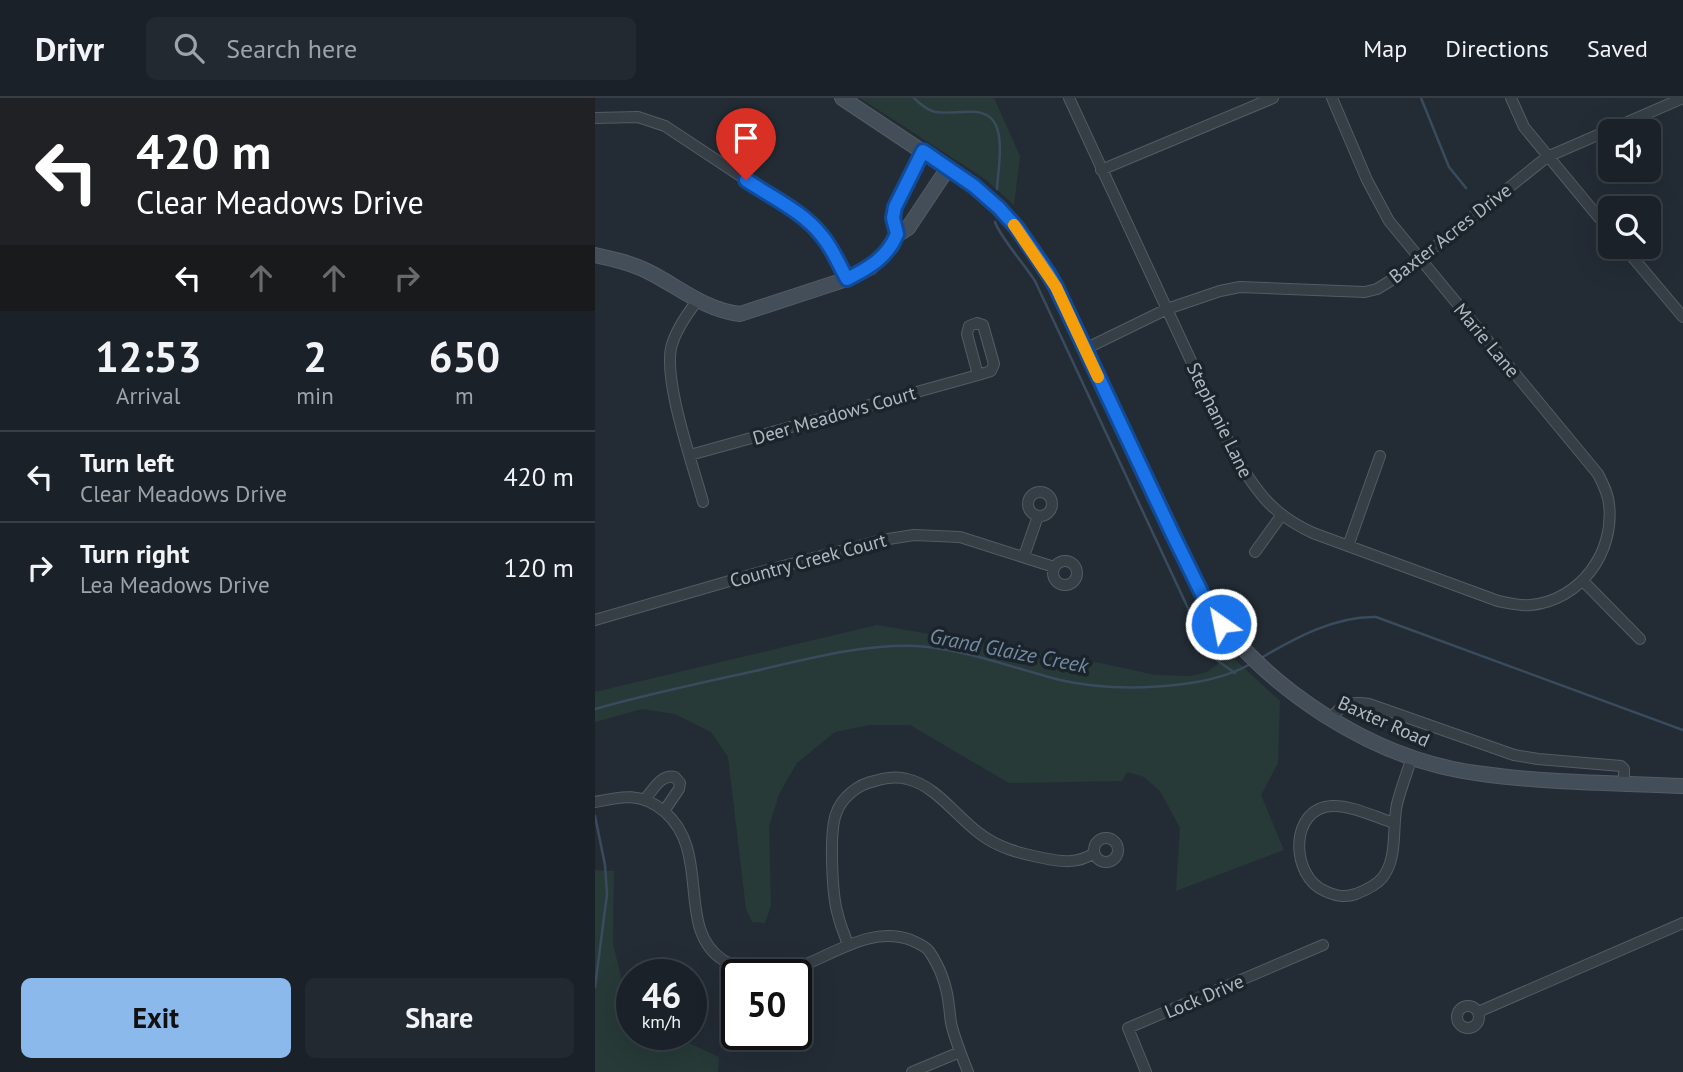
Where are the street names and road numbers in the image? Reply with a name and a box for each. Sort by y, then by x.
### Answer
street label: Baxter Acres Drive [1384,178,1516,288]
street label: Marie Lane [1449,298,1525,382]
street label: Stephanie Lane [1182,358,1258,482]
street label: Deer Meadows Court [750,380,919,450]
street label: Country Creek Court [727,527,889,592]
street label: Baxter Road [1334,690,1434,752]
street label: Lock Drive [1161,969,1247,1023]

